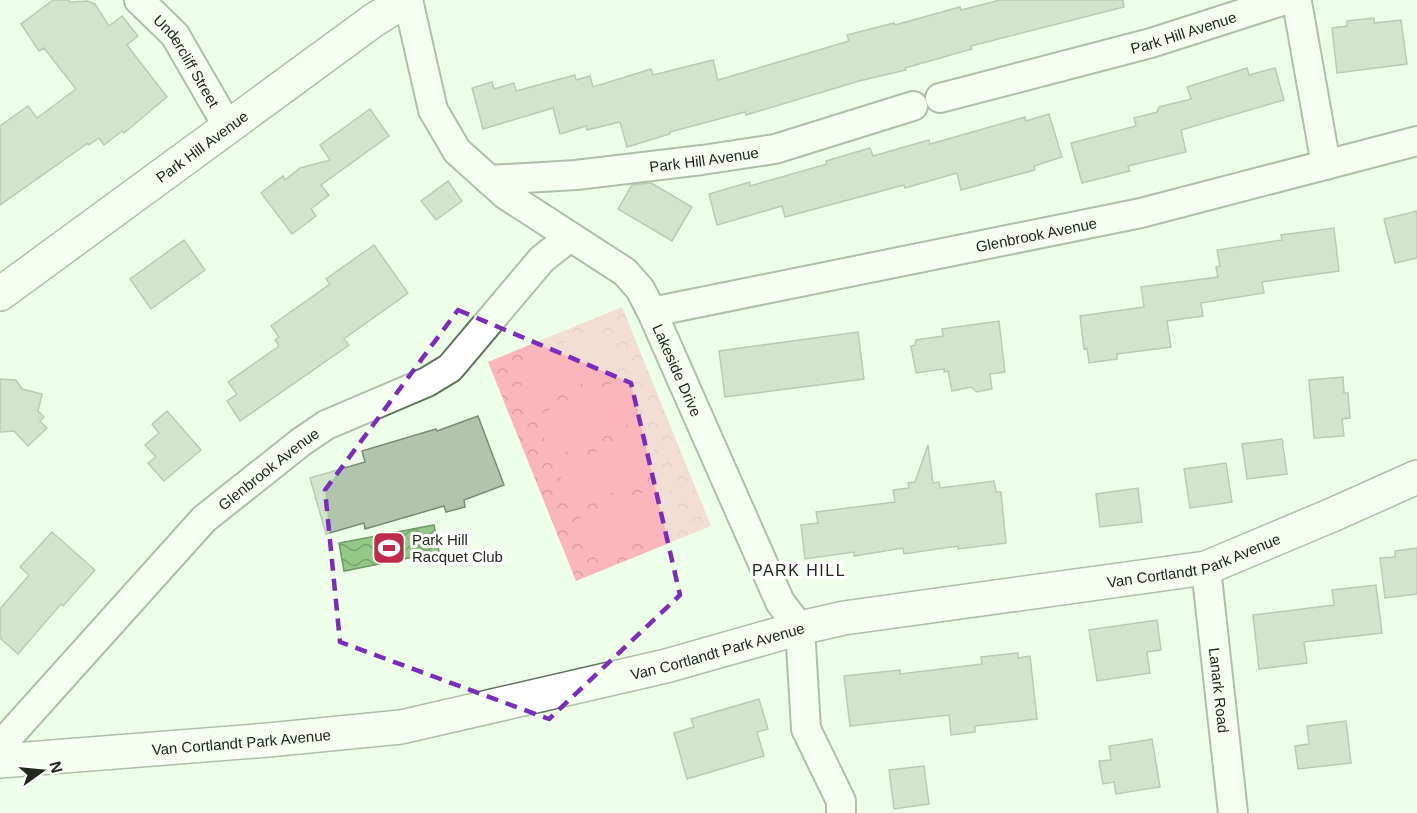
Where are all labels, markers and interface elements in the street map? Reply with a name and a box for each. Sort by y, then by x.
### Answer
street label: Park Hill Avenue [1129,8,1238,57]
street label: Undercliff Street [151,11,223,111]
street label: Park Hill Avenue [152,107,251,186]
street label: Park Hill Avenue [648,143,760,175]
street label: Glenbrook Avenue [974,214,1098,255]
street label: Lakeside Drive [650,321,705,419]
street label: Glenbrook Avenue [215,424,322,513]
street label: Van Cortlandt Park Avenue [1106,529,1283,590]
sports icon: Park Hill Racquet Club [371,530,407,566]
place label: Park Hill Racquet Club [412,531,503,565]
district label: PARK HILL [752,562,846,579]
street label: Van Cortlandt Park Avenue [629,619,806,682]
street label: Lanark Road [1206,647,1233,734]
street label: Van Cortlandt Park Avenue [151,725,332,758]
north arrow [12,741,72,801]
text: N [46,759,66,775]

